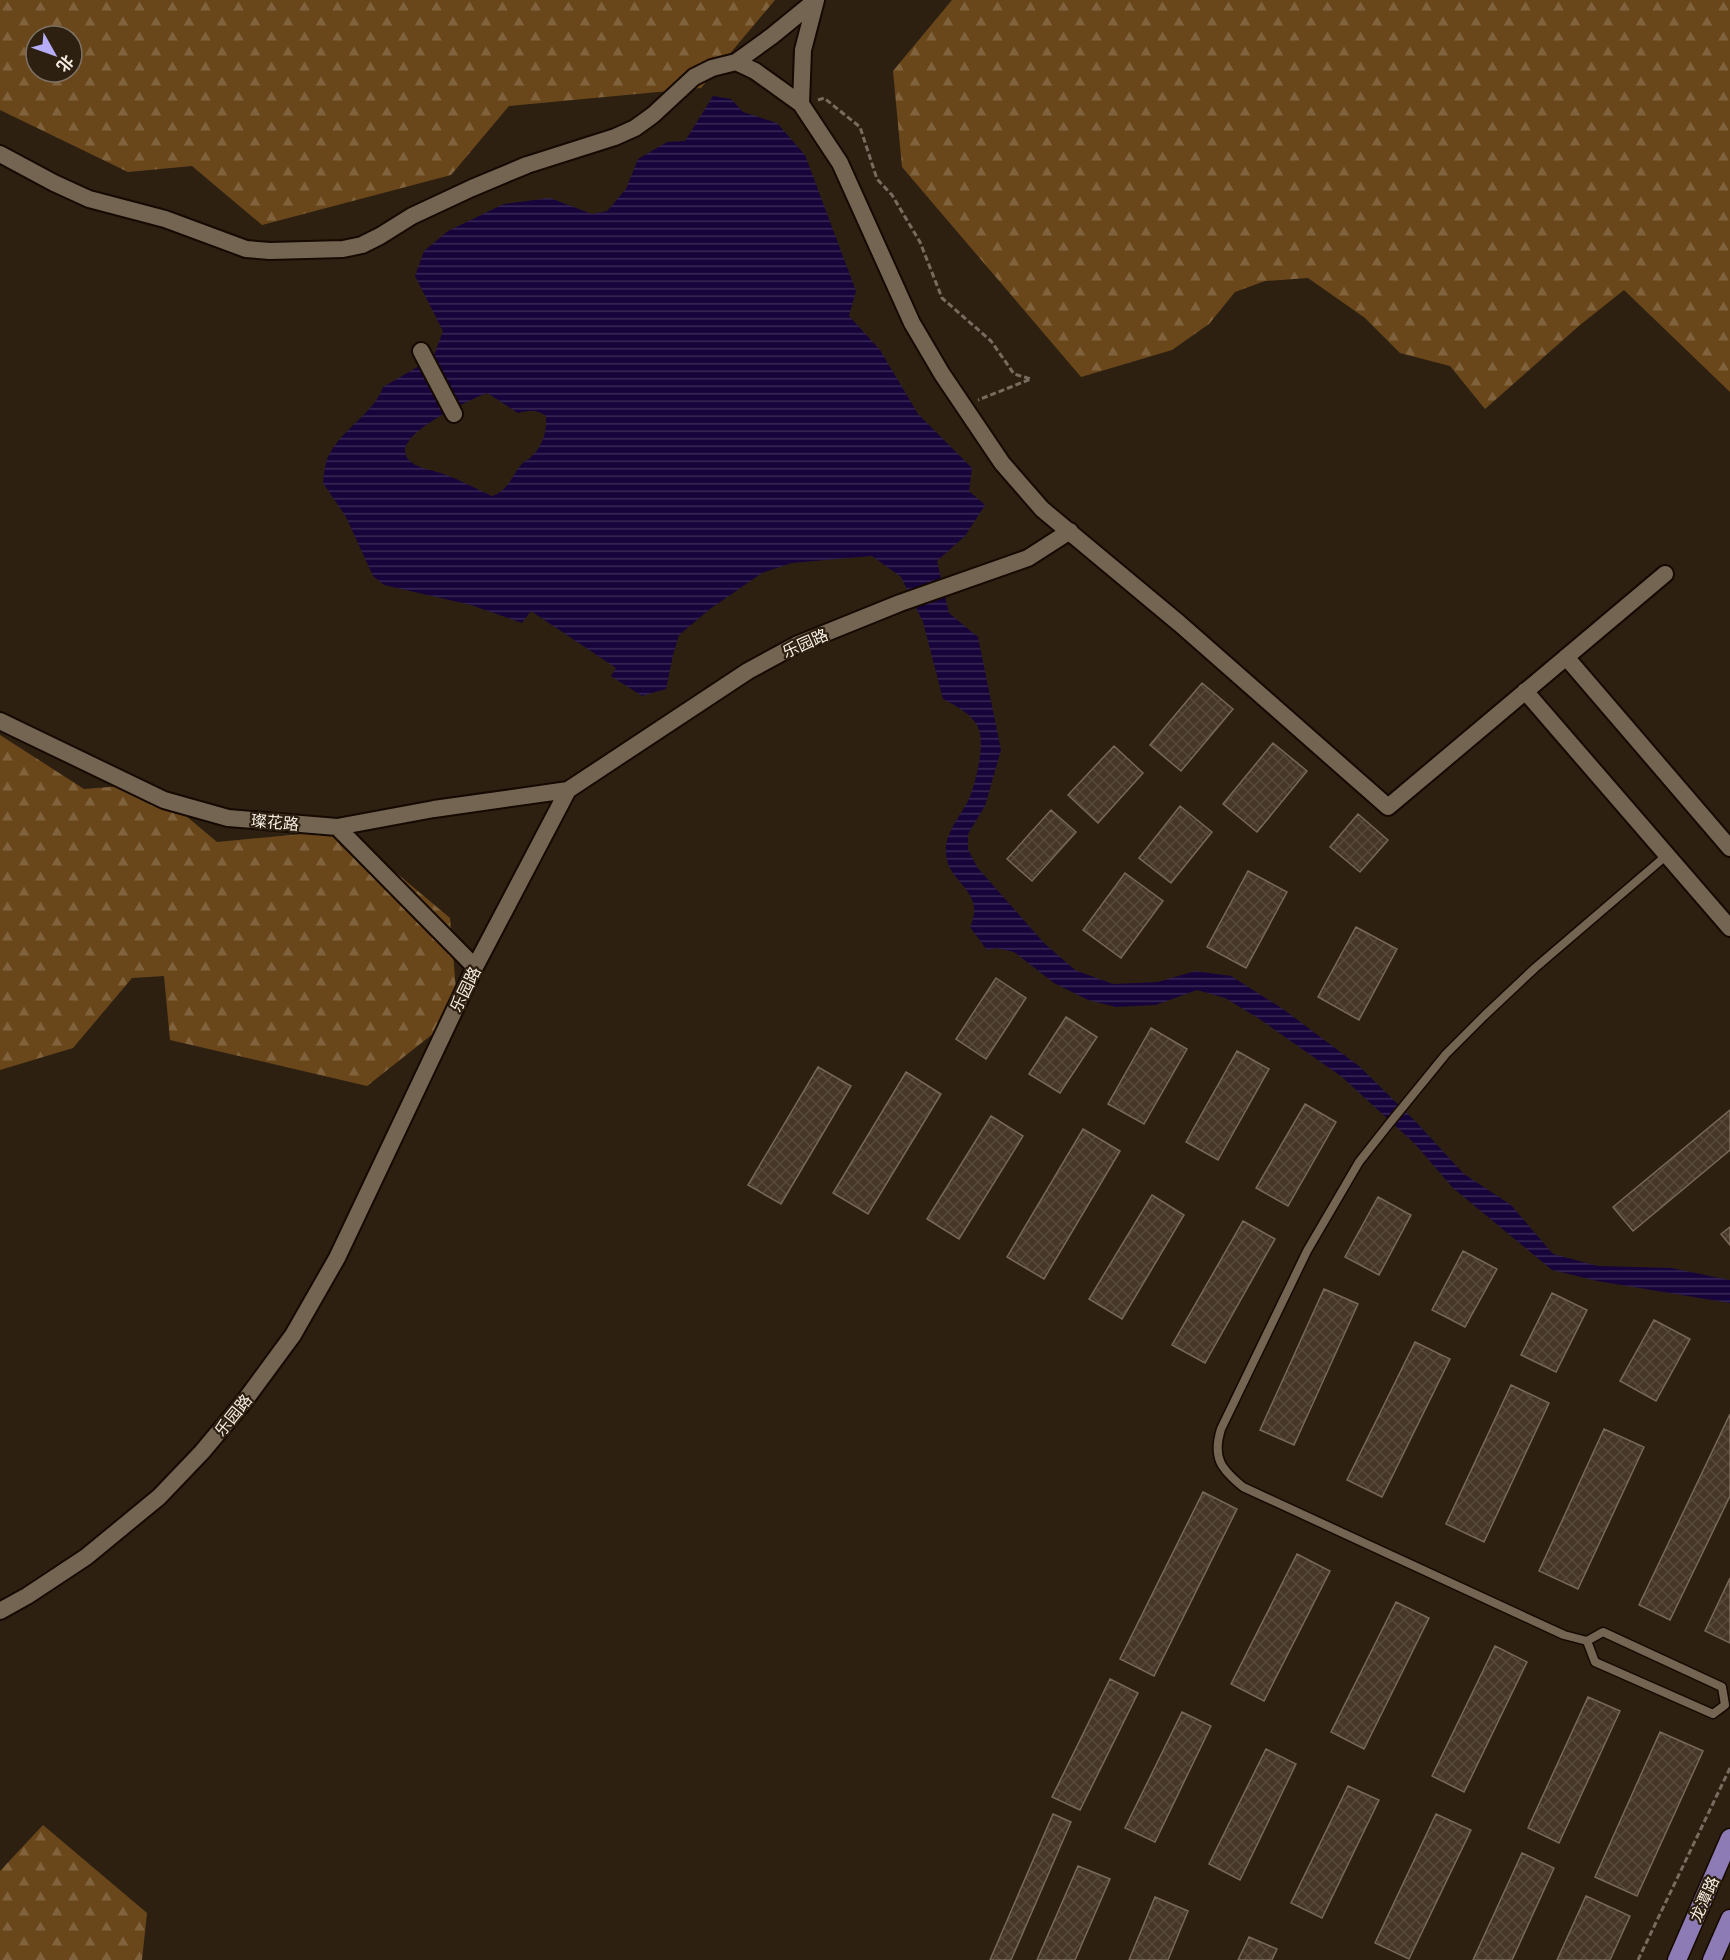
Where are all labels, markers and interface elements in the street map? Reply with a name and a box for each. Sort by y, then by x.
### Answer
north arrow [24,24,84,84]
text: 北 [53,51,78,76]
street label: 乐园路 [779,624,831,662]
street label: 璨花路 [250,810,300,834]
street label: 乐园路 [445,963,485,1015]
street label: 乐园路 [210,1390,256,1440]
street label: 龙潭路 [1685,1873,1723,1925]

